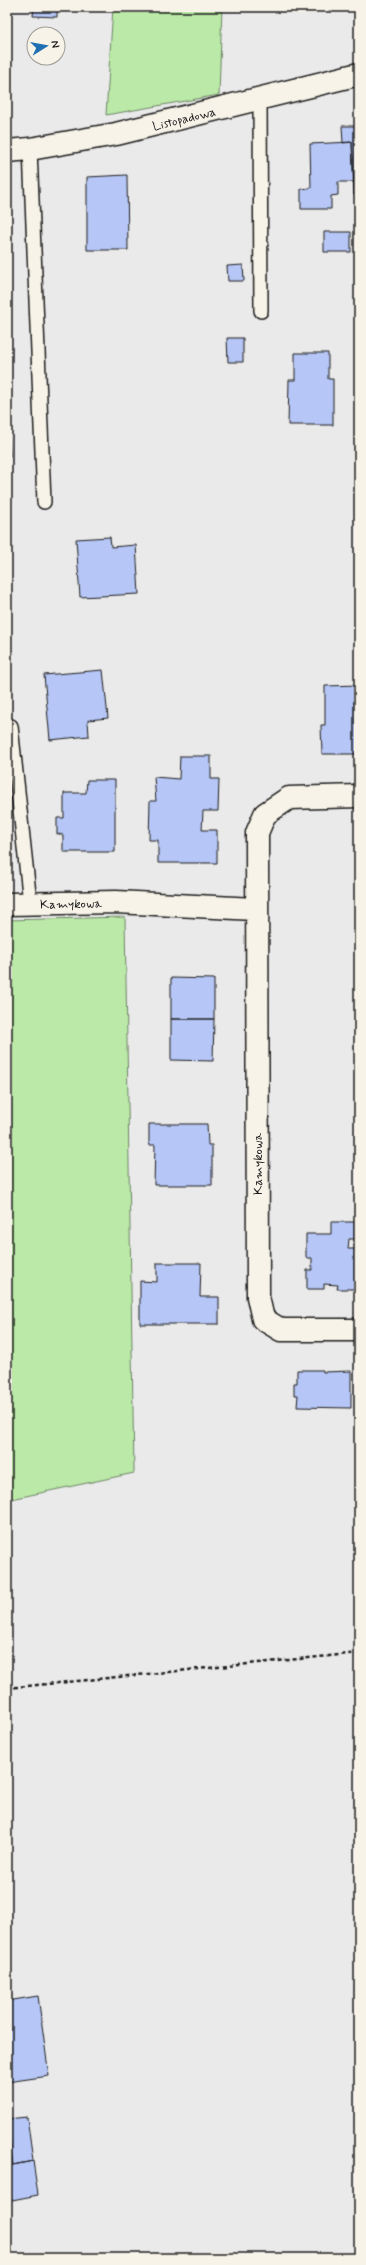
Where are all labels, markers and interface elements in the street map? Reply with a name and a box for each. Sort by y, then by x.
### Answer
north arrow [26,26,66,66]
text: N [47,39,62,49]
street label: Listopadowa [151,103,218,136]
street label: Kamykowa [40,895,102,914]
street label: Kamykowa [250,1133,267,1195]

